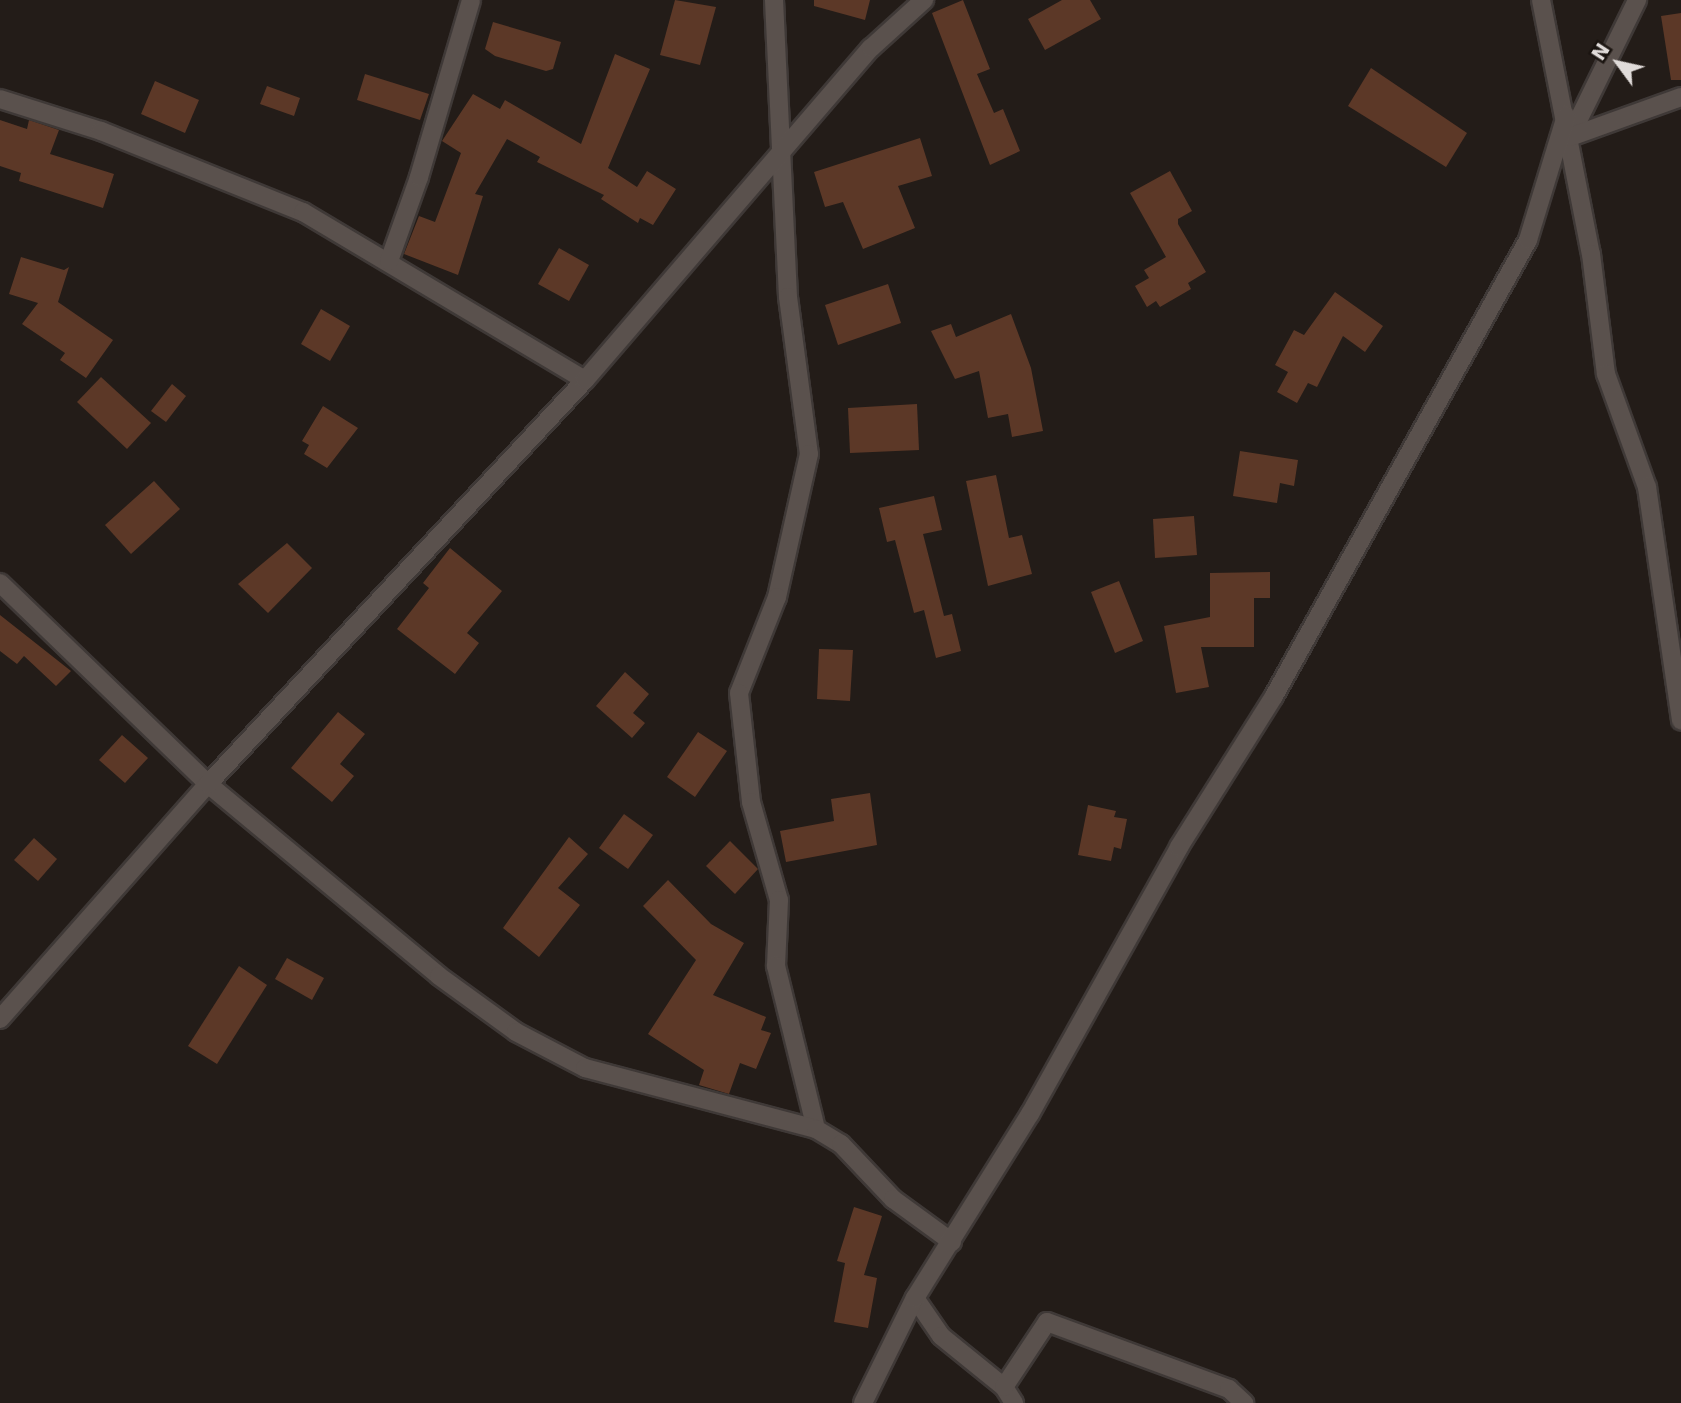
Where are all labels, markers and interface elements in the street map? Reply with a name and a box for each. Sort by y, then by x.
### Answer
north arrow [1583,28,1653,98]
text: N [1587,39,1614,64]

